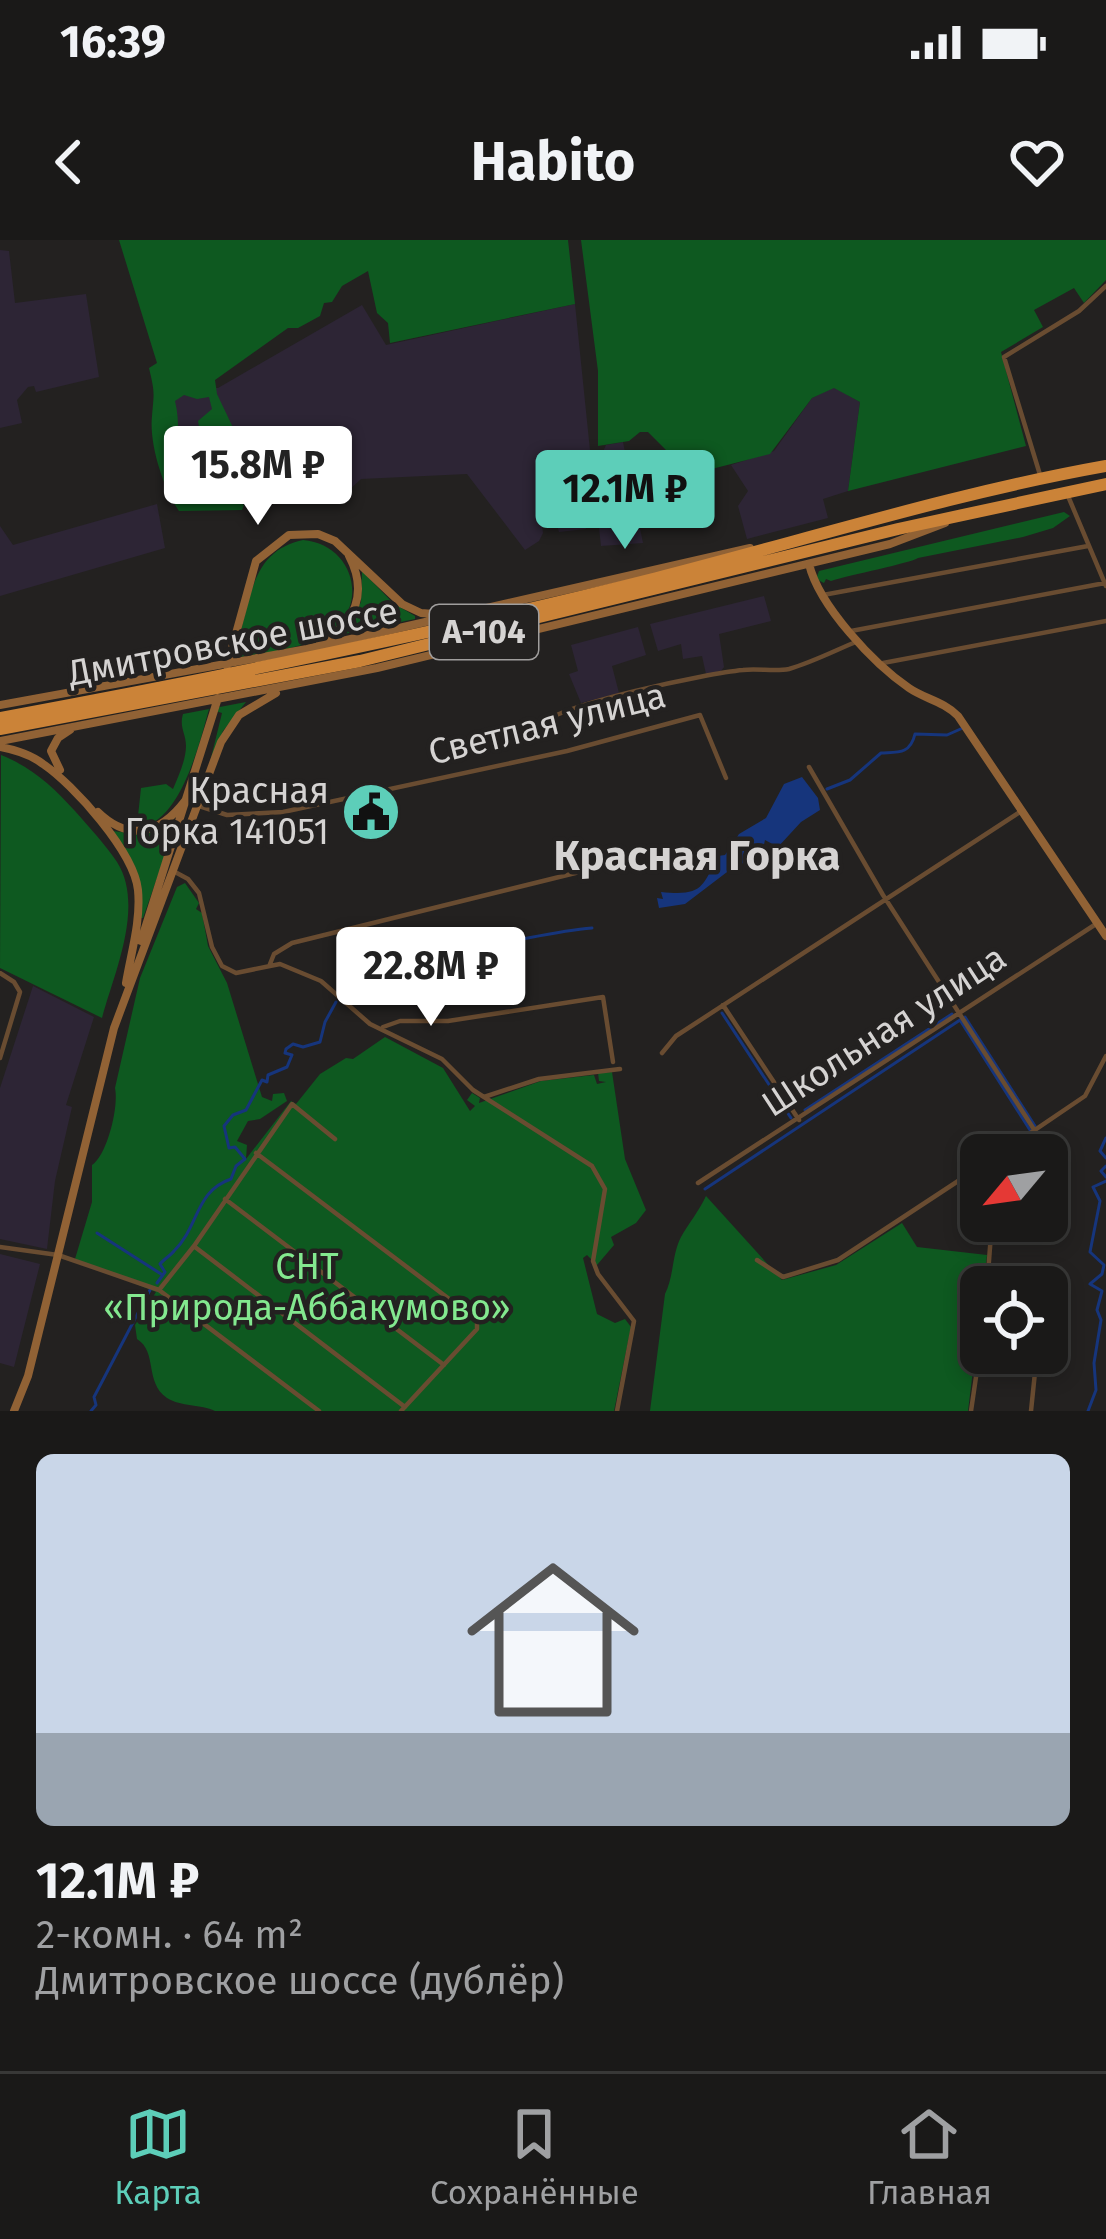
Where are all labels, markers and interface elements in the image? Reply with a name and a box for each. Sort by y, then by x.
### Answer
text: 16:39 [60,15,166,69]
icon: back [36,129,102,195]
icon: heart [1004,129,1070,195]
text: Habito [471,130,635,194]
pin: 15.8M ₽ [147,426,369,528]
text: 15.8M ₽ [191,442,325,488]
pin: 12.1M ₽ [514,450,736,552]
text: 12.1M ₽ [563,466,687,512]
street label: Дмитровское шоссе [64,588,401,696]
road number: А-104 [430,605,538,659]
street label: Светлая улица [424,673,670,775]
place label: Красная Горка 141051 [125,769,329,854]
public building icon: Красная Горка 141051 [340,781,402,843]
district label: Красная Горка [553,831,841,881]
pin: 22.8M ₽ [320,927,542,1029]
street label: Школьная улица [754,936,1014,1126]
text: 22.8M ₽ [363,943,499,989]
north arrow [960,1134,1068,1242]
map controls [960,1134,1068,1374]
park label: СНТ «Природа-Аббакумово» [103,1245,511,1330]
button: locate [960,1266,1068,1374]
icon: home [445,1532,661,1748]
text: 12.1M ₽ [36,1850,199,1912]
text: 2-комн. · 64 m² [36,1912,303,1958]
text: Дмитровское шоссе (дублёр) [36,1958,564,2004]
tab: Карта [114,2101,202,2213]
tab: Сохранённые [430,2101,639,2213]
tab: Главная [867,2101,992,2213]

